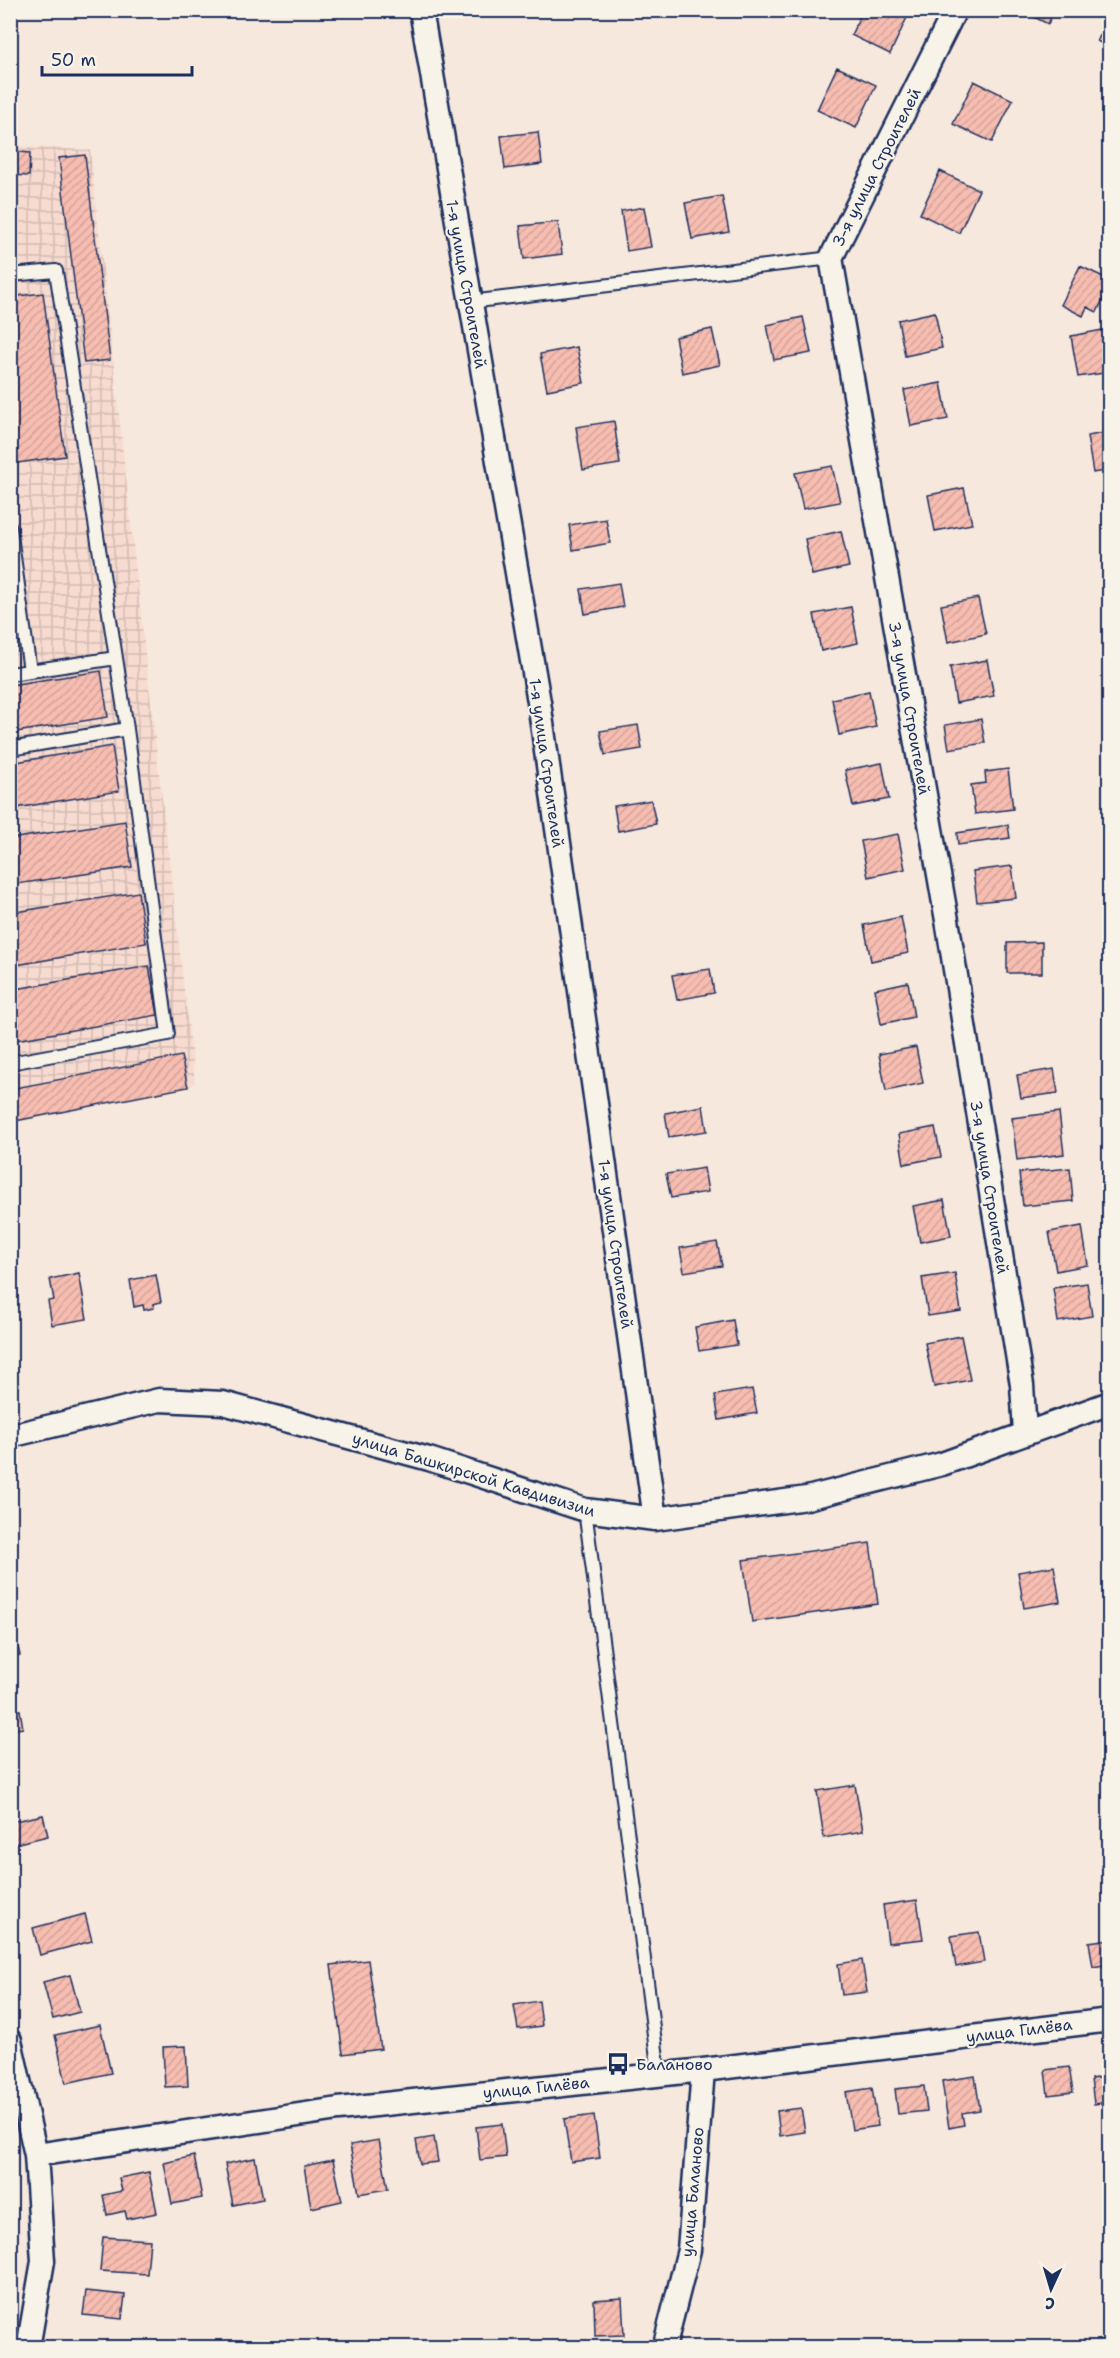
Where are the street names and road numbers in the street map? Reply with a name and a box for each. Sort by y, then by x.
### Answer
street label: 3-я улица Строителей [827,84,926,250]
street label: 1-я улица Строителей [441,198,492,370]
street label: 3-я улица Строителей [884,620,935,796]
street label: 1-я улица Строителей [524,677,569,849]
street label: 3-я улица Строителей [965,1099,1014,1275]
street label: 1-я улица Строителей [593,1158,638,1330]
street label: улица Башкирской Кавдивизии [350,1427,598,1522]
street label: улица Гилёва [965,2014,1073,2047]
street label: улица Гилёва [482,2071,590,2104]
street label: улица Баланово [676,2126,709,2258]

